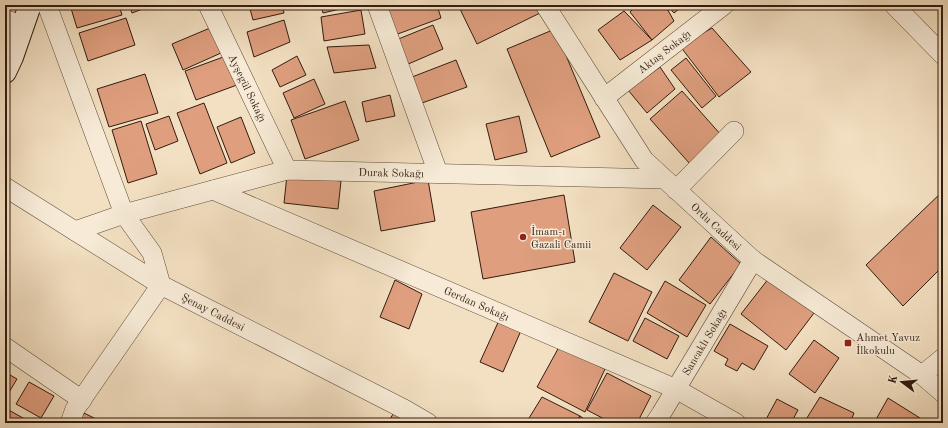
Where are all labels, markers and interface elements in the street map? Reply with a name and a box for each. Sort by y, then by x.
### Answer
street label: Aktaş Sokağı [636,29,694,76]
street label: Ayşegül Sokağı [225,53,267,124]
street label: Durak Sokağı [358,168,424,180]
street label: Ordu Caddesi [688,202,743,253]
place label: İmam-ı Gazali Camii [531,225,591,251]
marker: İmam-ı Gazali Camii [518,232,528,242]
street label: Gerdan Sokağı [442,286,510,324]
street label: Şenay Caddesi [179,292,246,334]
street label: Sancaklı Sokağı [681,307,730,378]
place label: Ahmet Yavuz İlkokulu [856,333,920,357]
marker: Ahmet Yavuz İlkokulu [843,338,853,348]
north arrow [882,362,922,402]
text: K [887,374,900,385]

